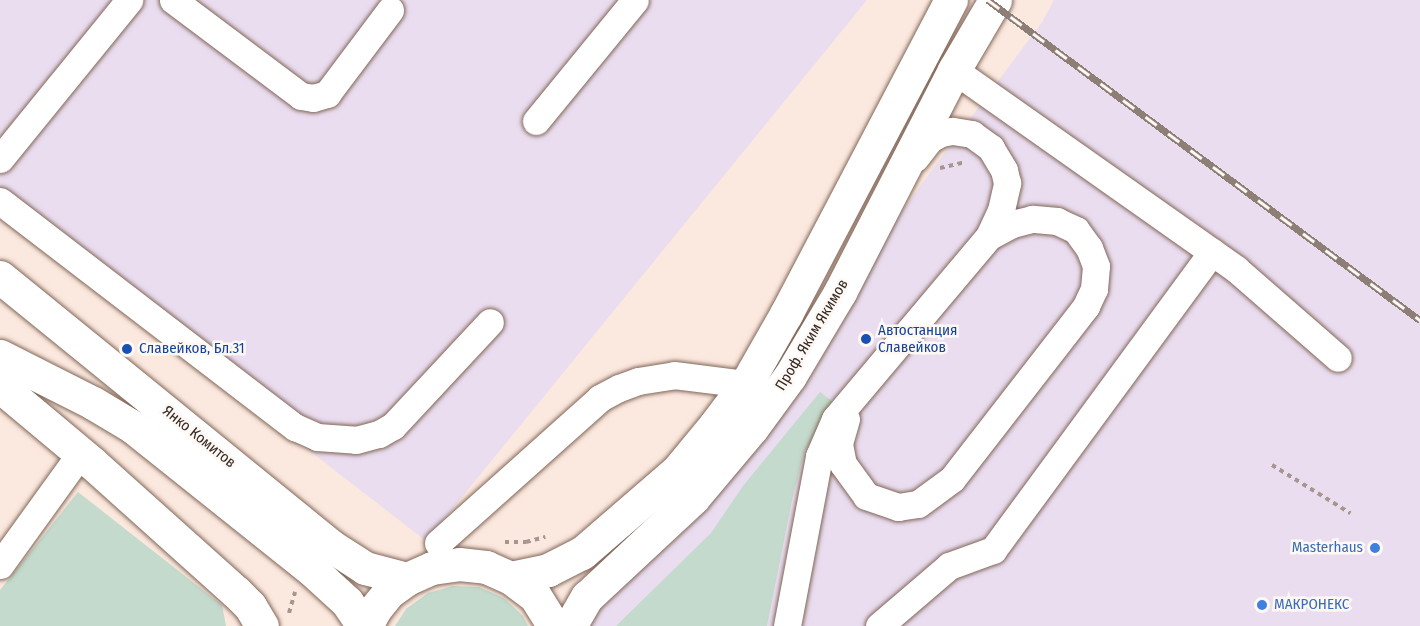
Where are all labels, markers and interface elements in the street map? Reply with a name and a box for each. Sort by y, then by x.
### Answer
street label: Проф. Яким Якимов [772,276,852,394]
place label: Автостанция Славейков [878,321,957,356]
marker: Автостанция Славейков [859,332,873,346]
place label: Славейков, Бл.31 [139,340,245,358]
marker: Славейков, Бл.31 [120,342,134,356]
street label: Янко Комитов [159,402,239,472]
place label: Masterhaus [1292,539,1363,557]
marker: Masterhaus [1368,541,1382,555]
place label: МАКРОНЕКС [1274,596,1349,614]
marker: МАКРОНЕКС [1255,598,1269,612]

